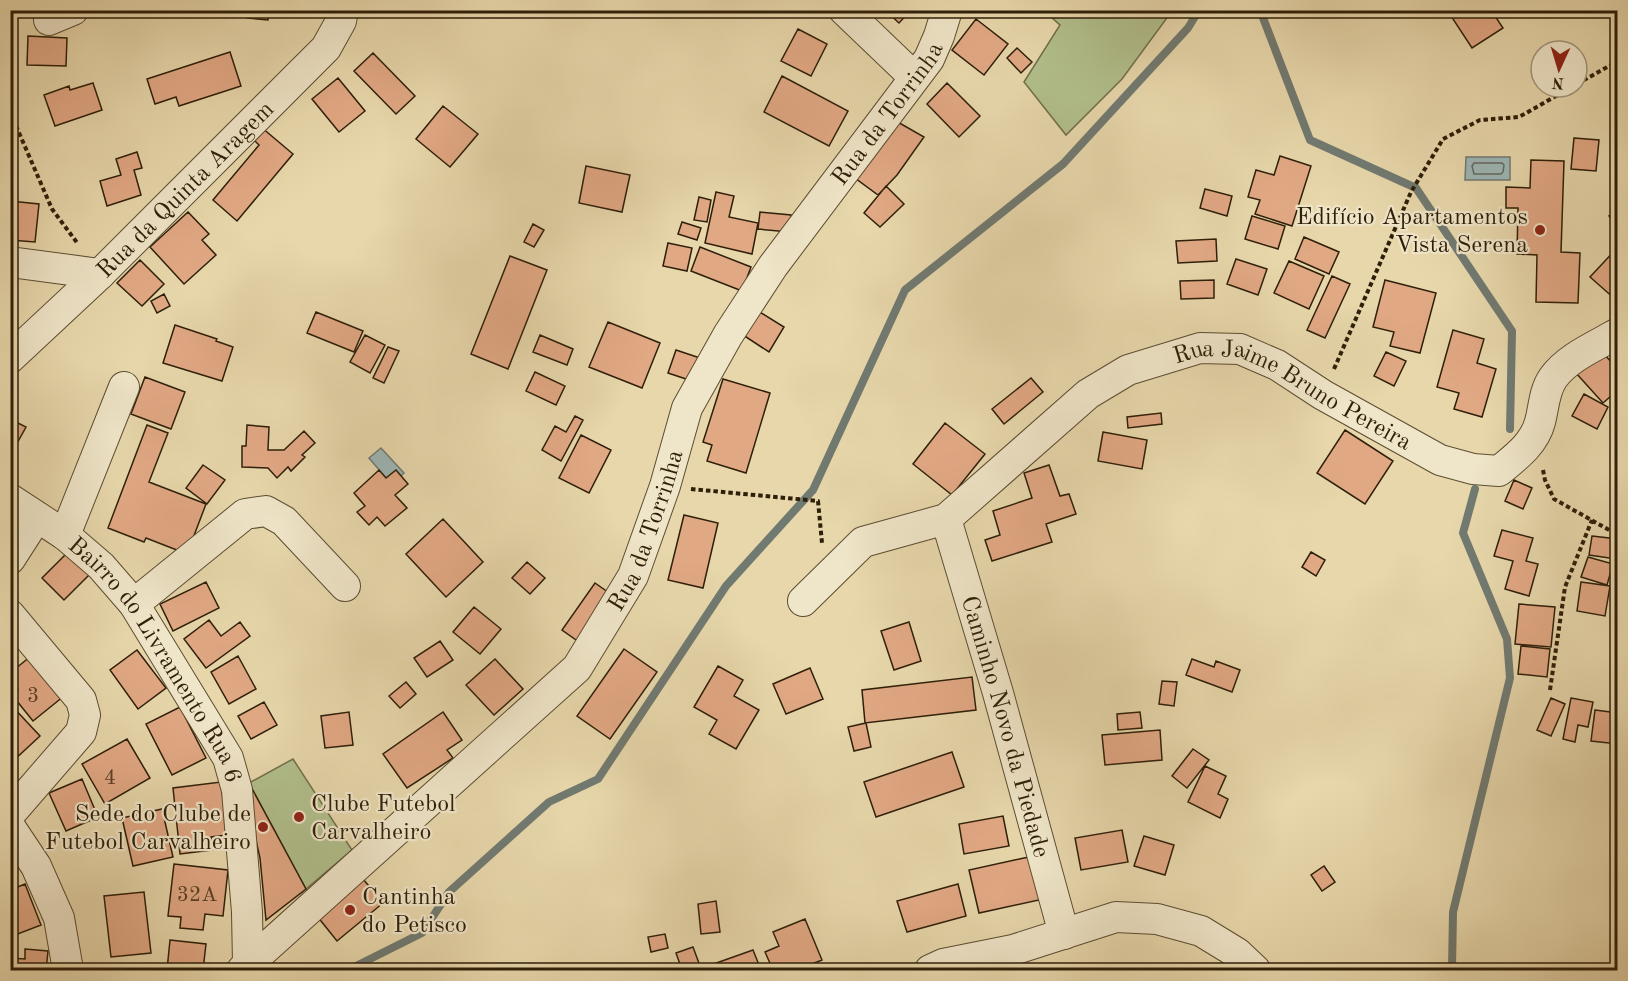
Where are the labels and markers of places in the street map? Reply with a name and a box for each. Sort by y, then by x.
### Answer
place label: Edifício Apartamentos Vista Serena [1296,206,1528,258]
marker: Edifício Apartamentos Vista Serena [1533,223,1547,237]
place label: Clube Futebol Carvalheiro [311,793,456,845]
place label: Sede do Clube de Futebol Carvalheiro [45,803,251,855]
marker: Clube Futebol Carvalheiro [292,810,306,824]
marker: Sede do Clube de Futebol Carvalheiro [256,820,270,834]
place label: Cantinha do Petisco [362,886,467,938]
marker: Cantinha do Petisco [343,903,357,917]

